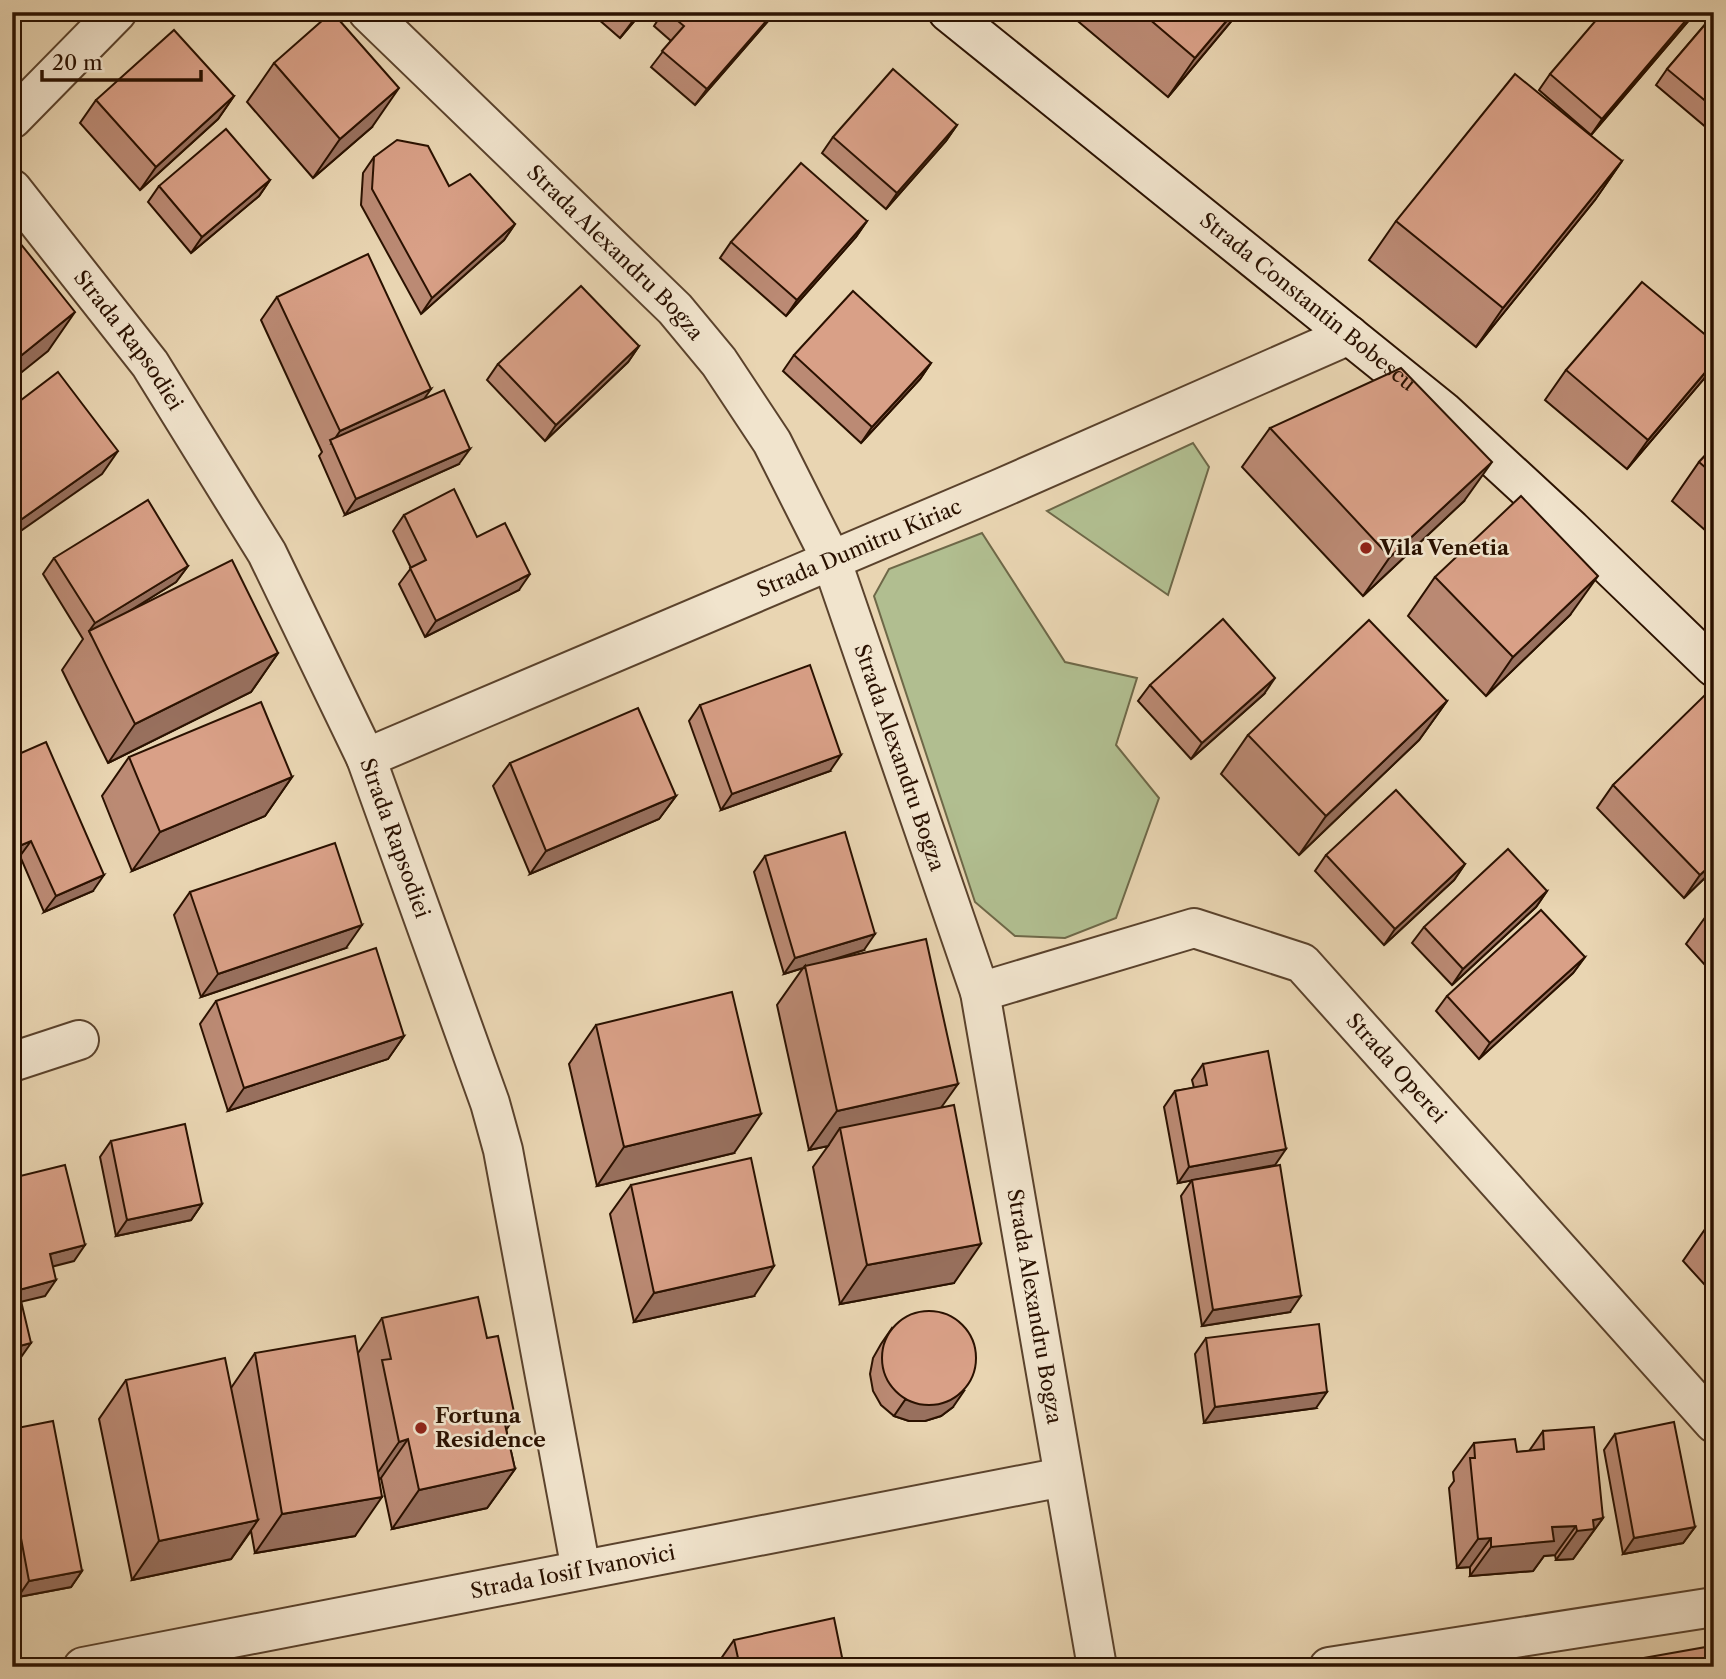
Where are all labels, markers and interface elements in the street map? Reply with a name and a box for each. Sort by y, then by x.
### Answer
scale bar [42,38,201,82]
text: 20 m [52,50,103,75]
street label: Strada Alexandru Bogza [522,160,709,346]
street label: Strada Constantin Bobescu [1195,207,1421,396]
street label: Strada Rapsodiei [69,265,188,415]
street label: Strada Dumitru Kiriac [753,493,965,602]
place label: Vila Venetia [1379,535,1510,560]
marker: Vila Venetia [1358,540,1374,556]
street label: Strada Alexandru Bogza [849,641,951,875]
street label: Strada Rapsodiei [355,755,435,921]
street label: Strada Operei [1341,1008,1452,1128]
street label: Strada Alexandru Bogza [1002,1187,1068,1427]
place label: Fortuna Residence [435,1403,546,1452]
marker: Fortuna Residence [413,1420,429,1436]
street label: Strada Iosif Ivanovici [468,1539,677,1604]

